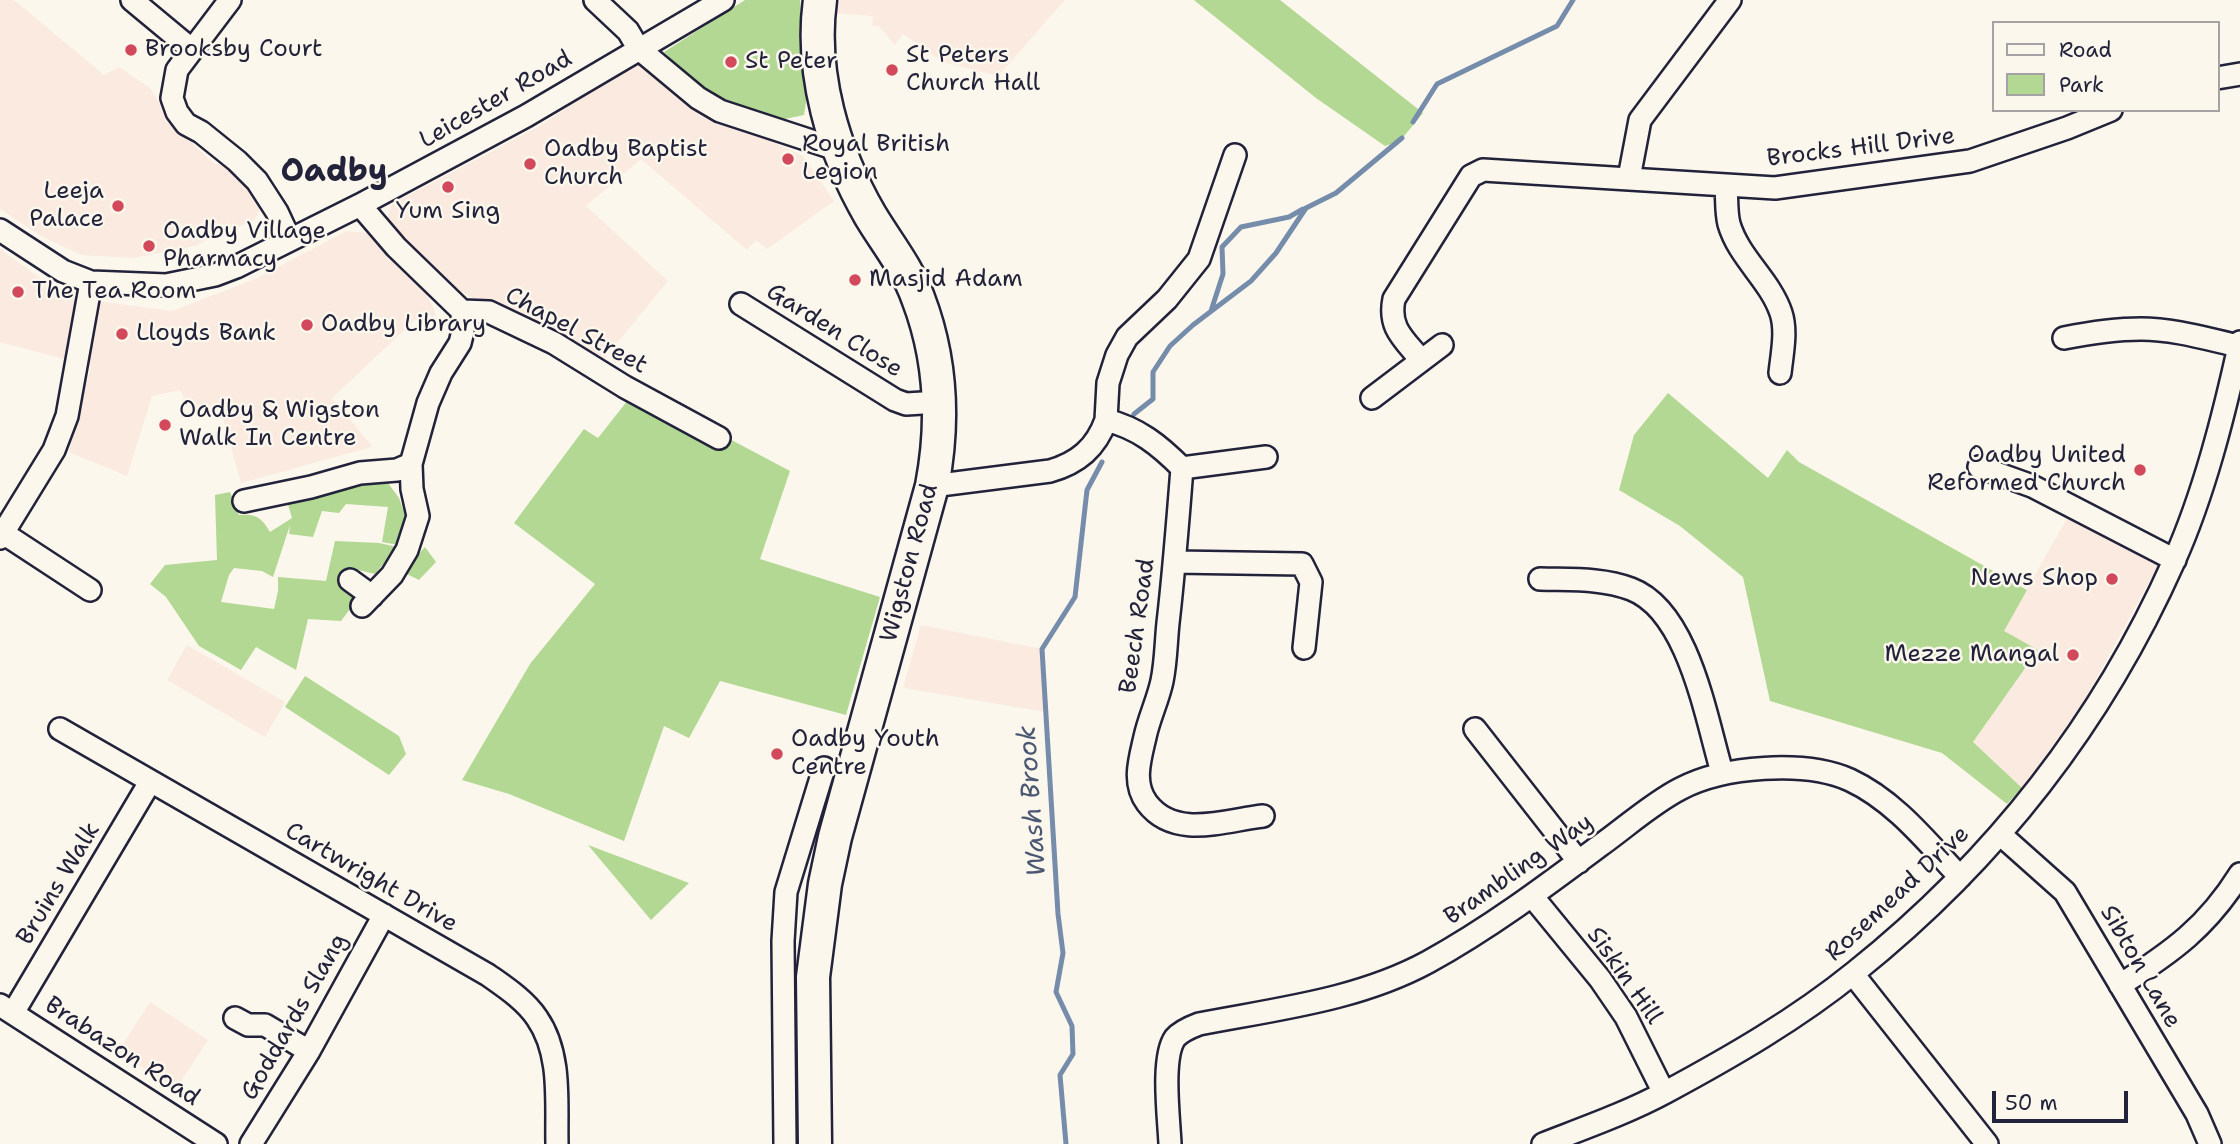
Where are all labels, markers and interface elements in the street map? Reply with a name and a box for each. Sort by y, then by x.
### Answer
legend [1992,21,2219,112]
place label: Brooksby Court [145,36,323,64]
text: Road [2059,36,2112,64]
marker: Brooksby Court [123,42,139,58]
place label: St Peters Church Hall [906,42,1040,98]
street label: Leicester Road [415,45,577,155]
place label: St Peter [745,48,837,76]
marker: St Peter [723,54,739,70]
marker: St Peters Church Hall [884,62,900,78]
text: Park [2059,71,2104,99]
street label: Brocks Hill Drive [1765,122,1957,174]
place label: Royal British Legion [802,131,950,187]
place label: Oadby Baptist Church [544,136,708,192]
marker: Royal British Legion [780,151,796,167]
district label: Oadby [280,154,388,192]
marker: Oadby Baptist Church [522,156,538,172]
place label: Leeja Palace [29,178,104,234]
marker: Yum Sing [440,179,456,195]
marker: Leeja Palace [110,198,126,214]
place label: Yum Sing [396,198,500,226]
place label: Oadby Village Pharmacy [163,218,326,274]
marker: Oadby Village Pharmacy [141,238,157,254]
place label: Masjid Adam [869,266,1023,294]
marker: Masjid Adam [847,272,863,288]
place label: The Tea Room [32,278,196,306]
street label: Garden Close [761,278,907,384]
street label: Chapel Street [500,281,652,381]
marker: The Tea Room [10,284,26,300]
place label: Oadby Library [321,311,486,339]
marker: Oadby Library [299,317,315,333]
place label: Lloyds Bank [136,320,276,348]
marker: Lloyds Bank [114,326,130,342]
place label: Oadby & Wigston Walk In Centre [179,397,380,453]
marker: Oadby & Wigston Walk In Centre [157,417,173,433]
place label: Oadby United Reformed Church [1927,442,2126,498]
marker: Oadby United Reformed Church [2132,462,2148,478]
street label: Wigston Road [875,481,945,645]
street label: Beech Road [1114,557,1162,695]
place label: News Shop [1970,565,2098,593]
marker: News Shop [2104,571,2120,587]
place label: Mezze Mangal [1885,641,2059,669]
marker: Mezze Mangal [2065,647,2081,663]
water label: Wash Brook [1012,725,1054,877]
place label: Oadby Youth Centre [791,726,940,782]
marker: Oadby Youth Centre [769,746,785,762]
street label: Brambling Way [1439,808,1599,932]
street label: Cartwright Drive [280,817,462,939]
street label: Bruins Walk [11,818,107,950]
street label: Rosemead Drive [1820,820,1976,968]
street label: Sibton Lane [2093,900,2187,1034]
street label: Siskin Hill [1580,922,1668,1030]
street label: Goddards Slang [236,929,354,1105]
street label: Brabazon Road [39,991,205,1113]
scale bar [1995,1078,2132,1122]
text: 50 m [2005,1089,2058,1117]

